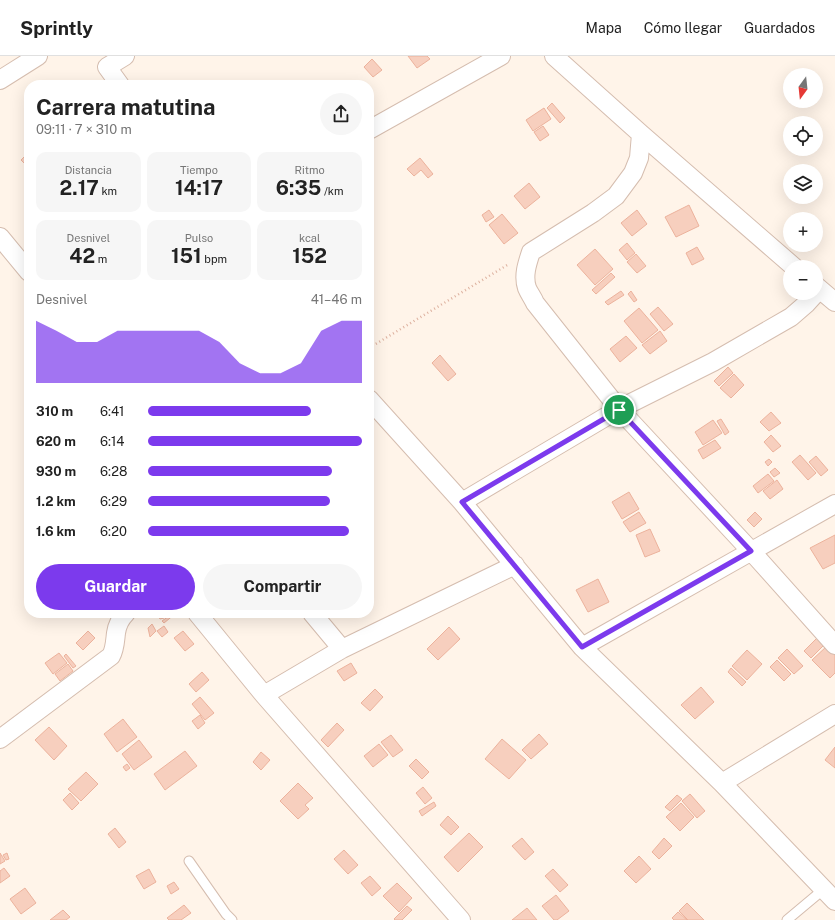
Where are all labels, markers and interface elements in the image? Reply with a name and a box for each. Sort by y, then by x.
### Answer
text: Sprintly [20,17,93,39]
text: Mapa [586,20,622,36]
text: Cómo llegar [644,20,722,36]
text: Guardados [744,20,815,36]
north arrow [783,68,823,108]
map controls [783,68,823,300]
button: share [320,93,362,135]
text: Carrera matutina [36,94,215,120]
button: locate [783,116,823,156]
text: 09:11 · 7 × 310 m [36,122,132,137]
text: Distancia [65,164,112,176]
text: Tiempo [180,164,218,176]
text: Ritmo [295,164,325,176]
button: layers [783,164,823,204]
text: 2.17 [60,176,99,200]
text: 14:17 [175,176,223,200]
text: 6:35 [276,176,321,200]
text: km [99,185,117,197]
text: /km [321,185,343,197]
button: + [783,212,823,252]
text: Desnivel [67,232,110,244]
text: Pulso [185,232,213,244]
text: kcal [299,232,320,244]
text: 42 [69,244,95,268]
text: 151 [171,244,202,268]
text: 152 [292,244,327,268]
text: m [95,253,107,265]
text: bpm [202,253,227,265]
button: − [783,260,823,300]
text: Desnivel [36,292,87,307]
text: 41–46 m [311,292,362,307]
pin [602,393,636,427]
icon: arrive [608,399,630,421]
text: 310 m [36,404,73,419]
text: 6:41 [100,404,124,419]
text: 620 m [36,434,76,449]
text: 6:14 [100,434,125,449]
text: 930 m [36,464,76,479]
text: 6:28 [100,464,127,479]
text: 1.2 km [36,494,76,509]
text: 6:29 [100,494,127,509]
text: 1.6 km [36,524,76,539]
text: 6:20 [100,524,127,539]
button: Guardar [36,564,195,610]
button: Compartir [203,564,362,610]

